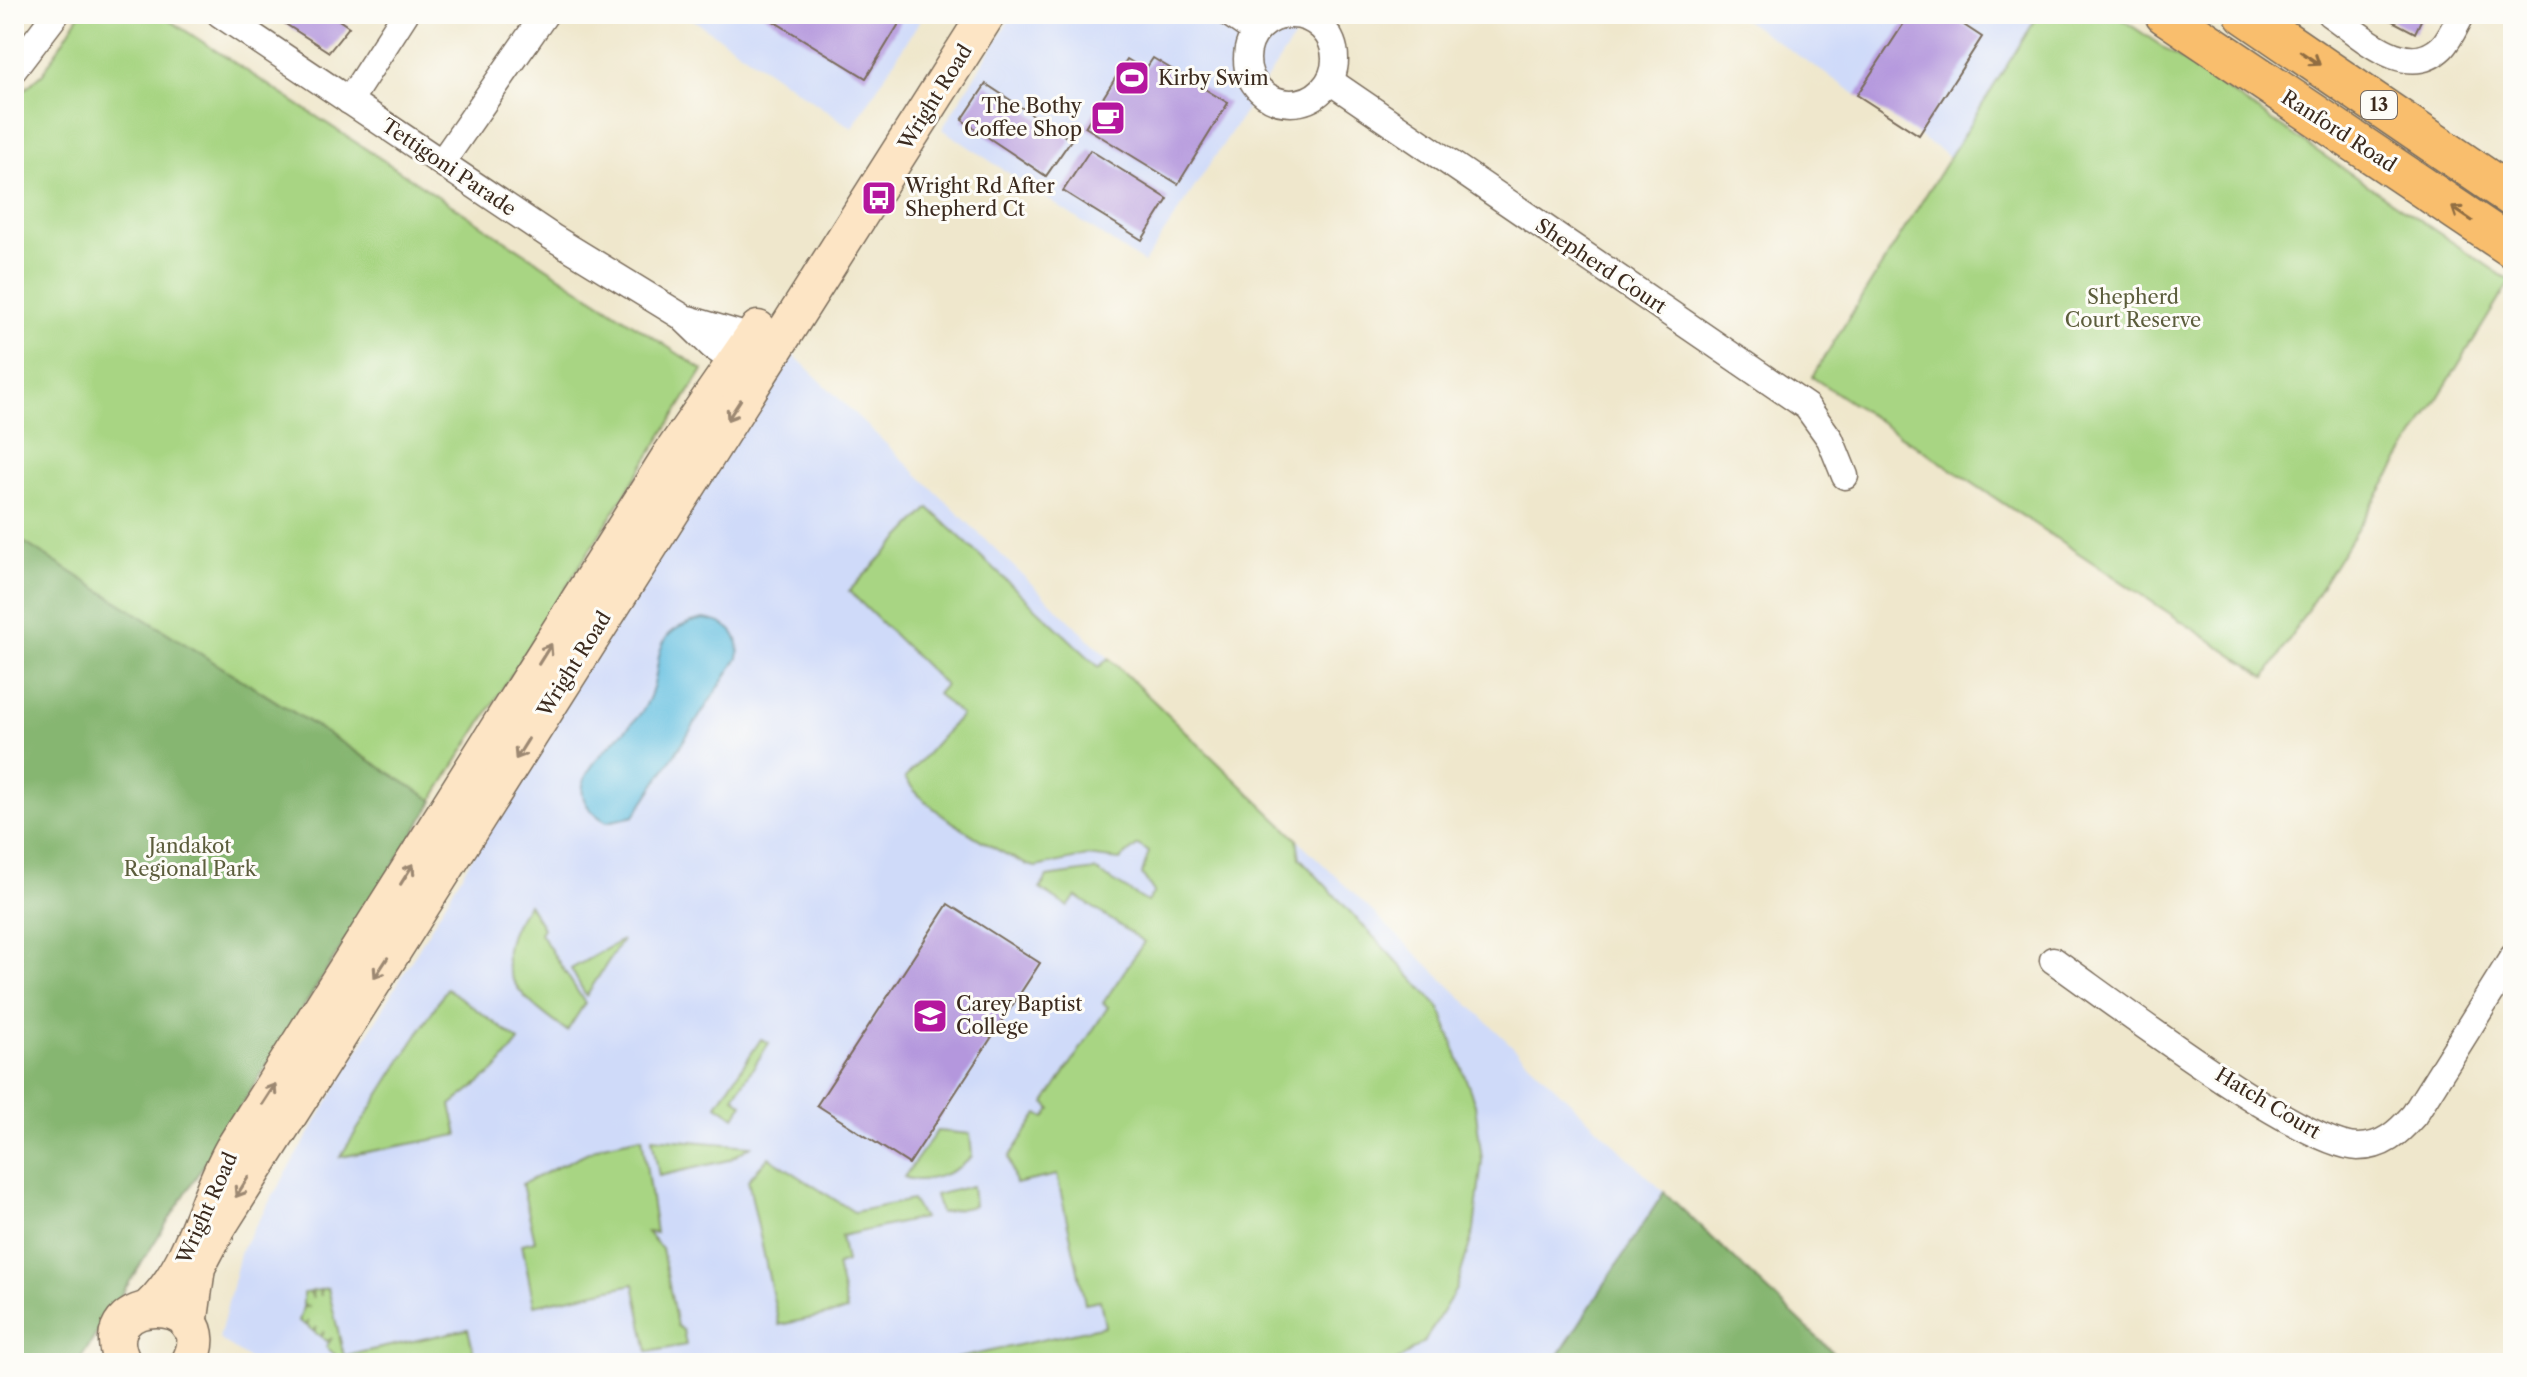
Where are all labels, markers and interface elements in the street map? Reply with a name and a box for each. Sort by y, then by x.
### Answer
street label: Wright Road [893,40,977,155]
one-way arrow [2298,50,2320,66]
sports icon: Kirby Swim [1113,59,1151,97]
place label: Kirby Swim [1158,66,1269,90]
street label: Ranford Road [2277,85,2401,177]
road number: 13 [2361,91,2397,119]
place label: The Bothy Coffee Shop [964,94,1083,141]
cafe icon: The Bothy Coffee Shop [1089,99,1127,137]
street label: Tettigoni Parade [377,113,521,221]
place label: Wright Rd After Shepherd Ct [904,174,1056,221]
bus stop icon: Wright Rd After Shepherd Ct [860,179,898,217]
one-way arrow [2452,206,2474,222]
street label: Shepherd Court [1531,213,1671,319]
park label: Shepherd Court Reserve [2065,285,2201,332]
one-way arrow [726,398,742,421]
street label: Wright Road [532,607,616,722]
one-way arrow [538,643,554,666]
one-way arrow [513,737,529,760]
park label: Jandakot Regional Park [124,834,258,881]
one-way arrow [399,864,416,886]
one-way arrow [373,956,390,978]
place label: Carey Baptist College [956,992,1082,1039]
school or university icon: Carey Baptist College [911,997,949,1035]
street label: Hatch Court [2211,1062,2325,1144]
one-way arrow [260,1084,277,1106]
street label: Wright Road [171,1148,242,1269]
one-way arrow [234,1176,251,1198]

